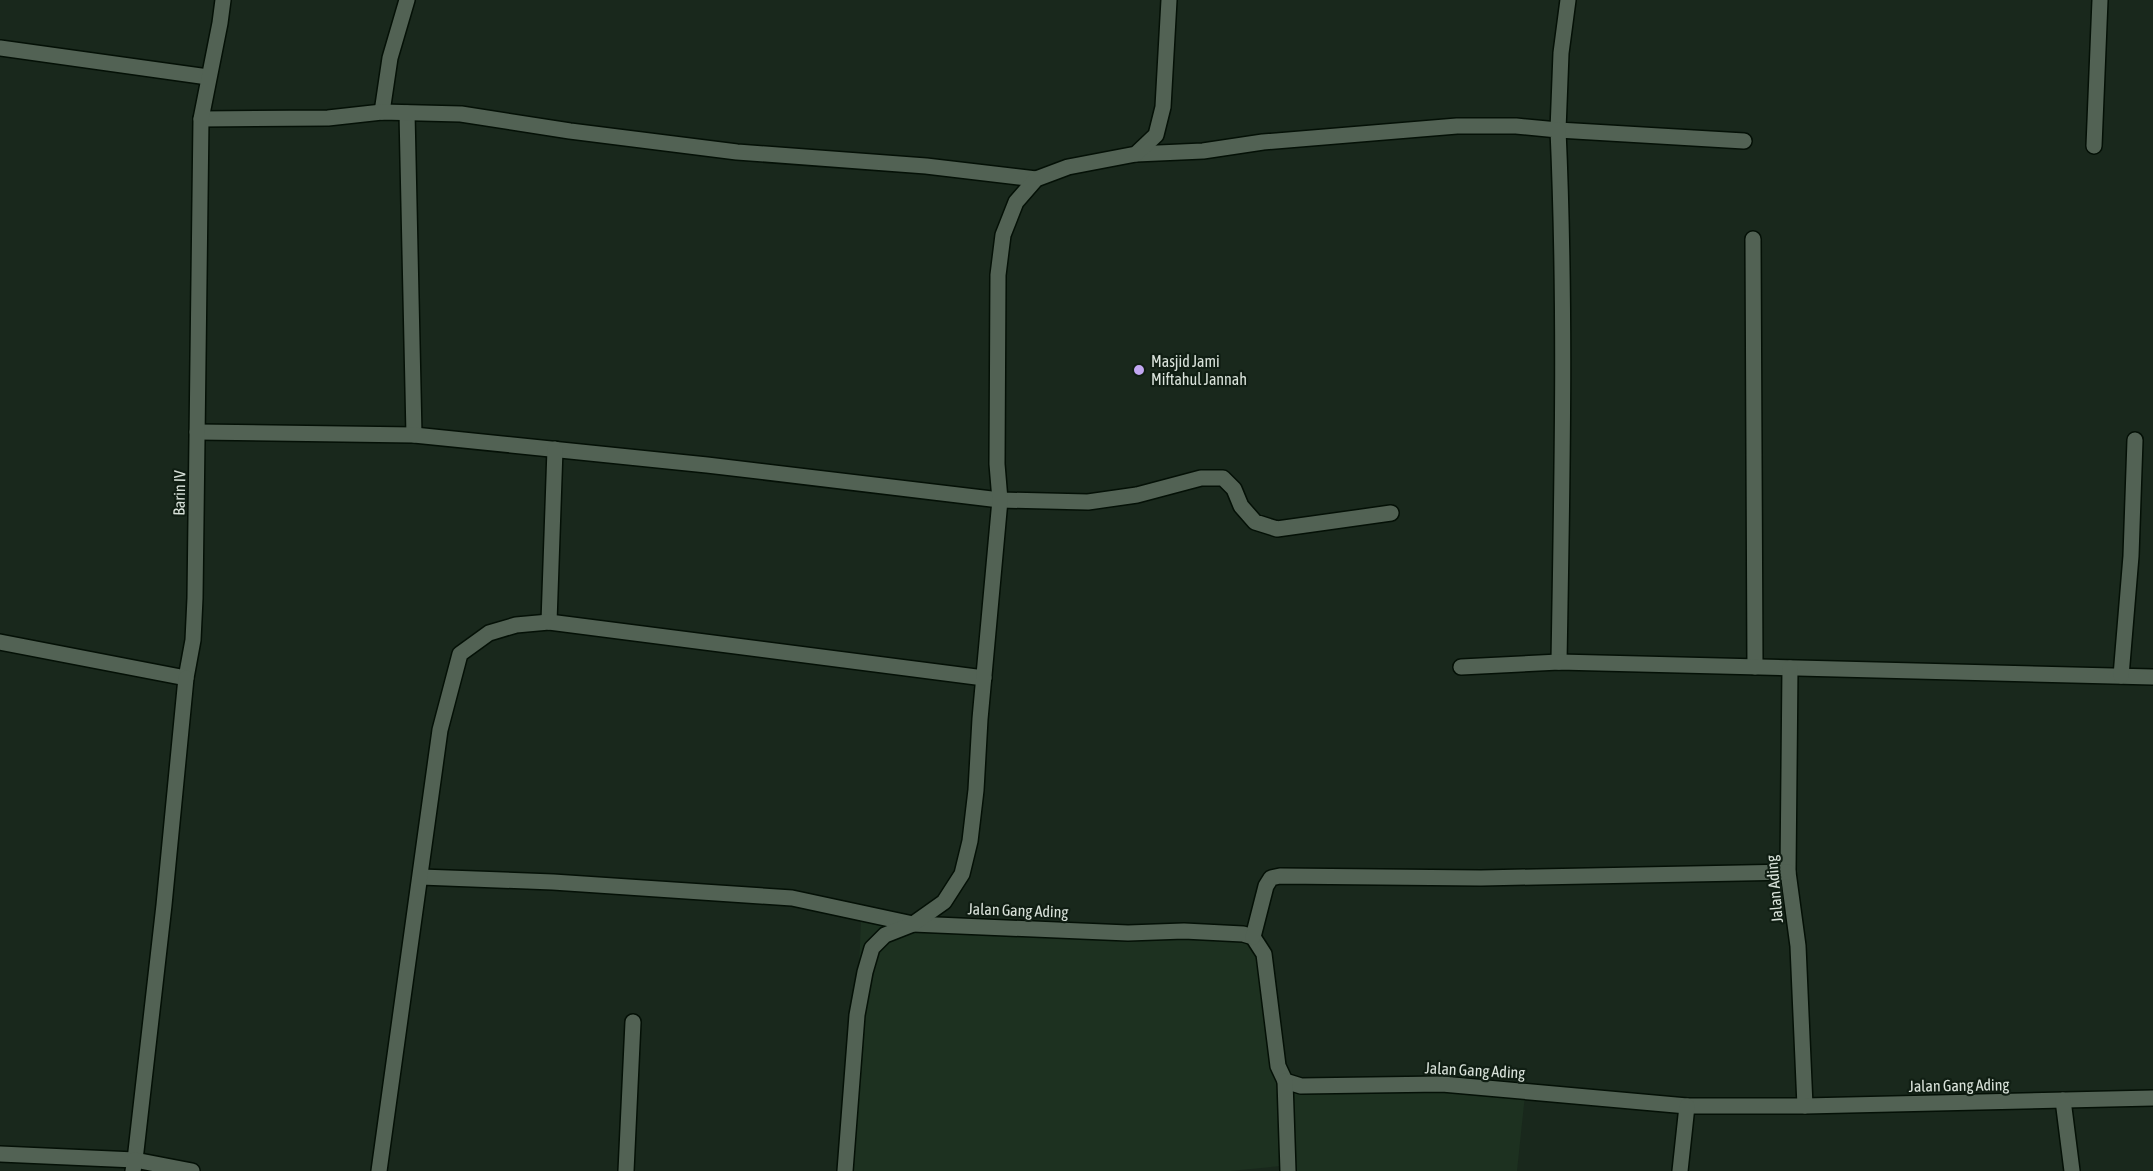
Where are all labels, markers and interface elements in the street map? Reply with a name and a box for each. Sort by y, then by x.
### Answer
place label: Masjid Jami Miftahul Jannah [1151,352,1247,388]
marker: Masjid Jami Miftahul Jannah [1132,363,1146,377]
street label: Barin IV [170,470,188,516]
street label: Jalan Ading [1762,854,1787,924]
street label: Jalan Gang Ading [967,899,1069,922]
street label: Jalan Gang Ading [1424,1058,1526,1083]
street label: Jalan Gang Ading [1908,1075,2010,1096]

